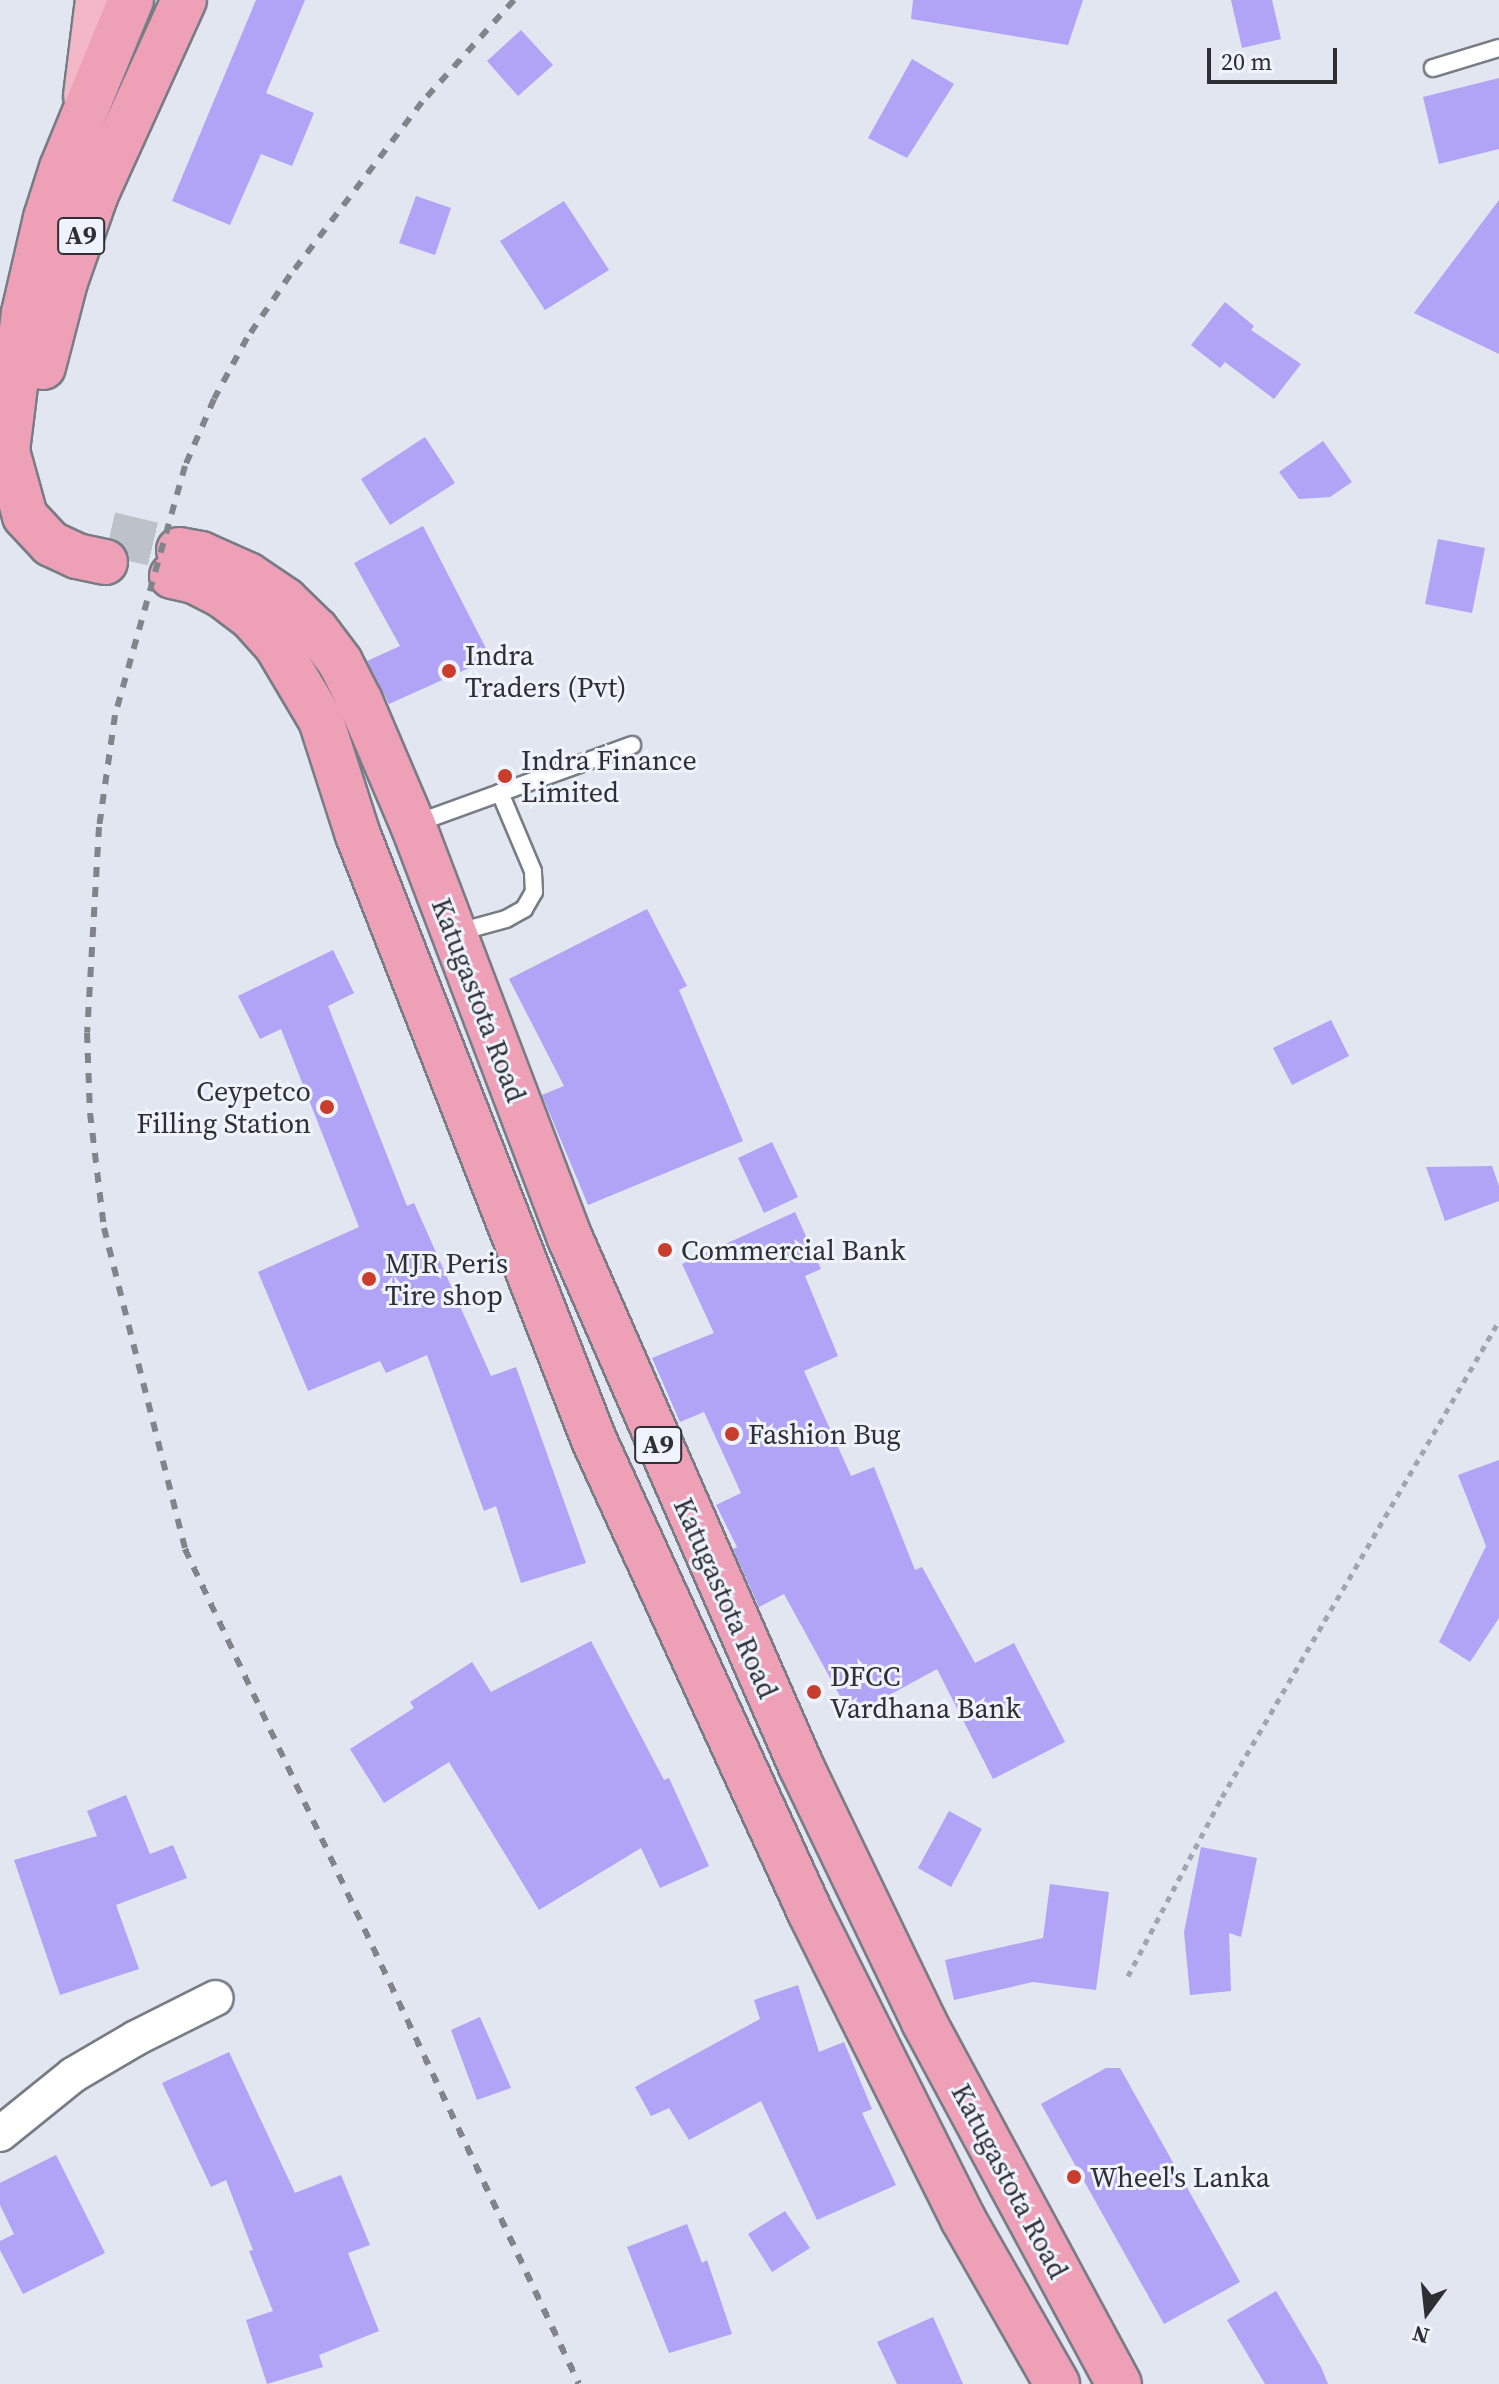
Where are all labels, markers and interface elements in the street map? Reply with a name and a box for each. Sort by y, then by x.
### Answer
scale bar [1211,32,1341,82]
text: 20 m [1221,45,1272,78]
road number: A9 [57,214,105,258]
place label: Indra Traders (Pvt) [465,638,627,704]
marker: Indra Traders (Pvt) [440,662,458,680]
place label: Indra Finance Limited [521,743,697,809]
marker: Indra Finance Limited [496,767,514,785]
street label: Katugastota Road [425,893,533,1107]
place label: Ceypetco Filling Station [137,1074,311,1140]
marker: Ceypetco Filling Station [318,1098,336,1116]
place label: Commercial Bank [681,1233,905,1267]
marker: Commercial Bank [656,1241,674,1259]
place label: MJR Peris Tire shop [385,1246,508,1312]
marker: MJR Peris Tire shop [360,1270,378,1288]
place label: Fashion Bug [748,1417,901,1451]
road number: A9 [634,1423,682,1467]
marker: Fashion Bug [723,1425,741,1443]
street label: Katugastota Road [667,1493,785,1703]
place label: DFCC Vardhana Bank [830,1659,1021,1725]
marker: DFCC Vardhana Bank [805,1683,823,1701]
street label: Katugastota Road [945,2078,1075,2284]
place label: Wheel's Lanka [1090,2160,1270,2194]
marker: Wheel's Lanka [1065,2168,1083,2186]
north arrow [1387,2272,1467,2352]
text: N [1409,2319,1432,2352]

